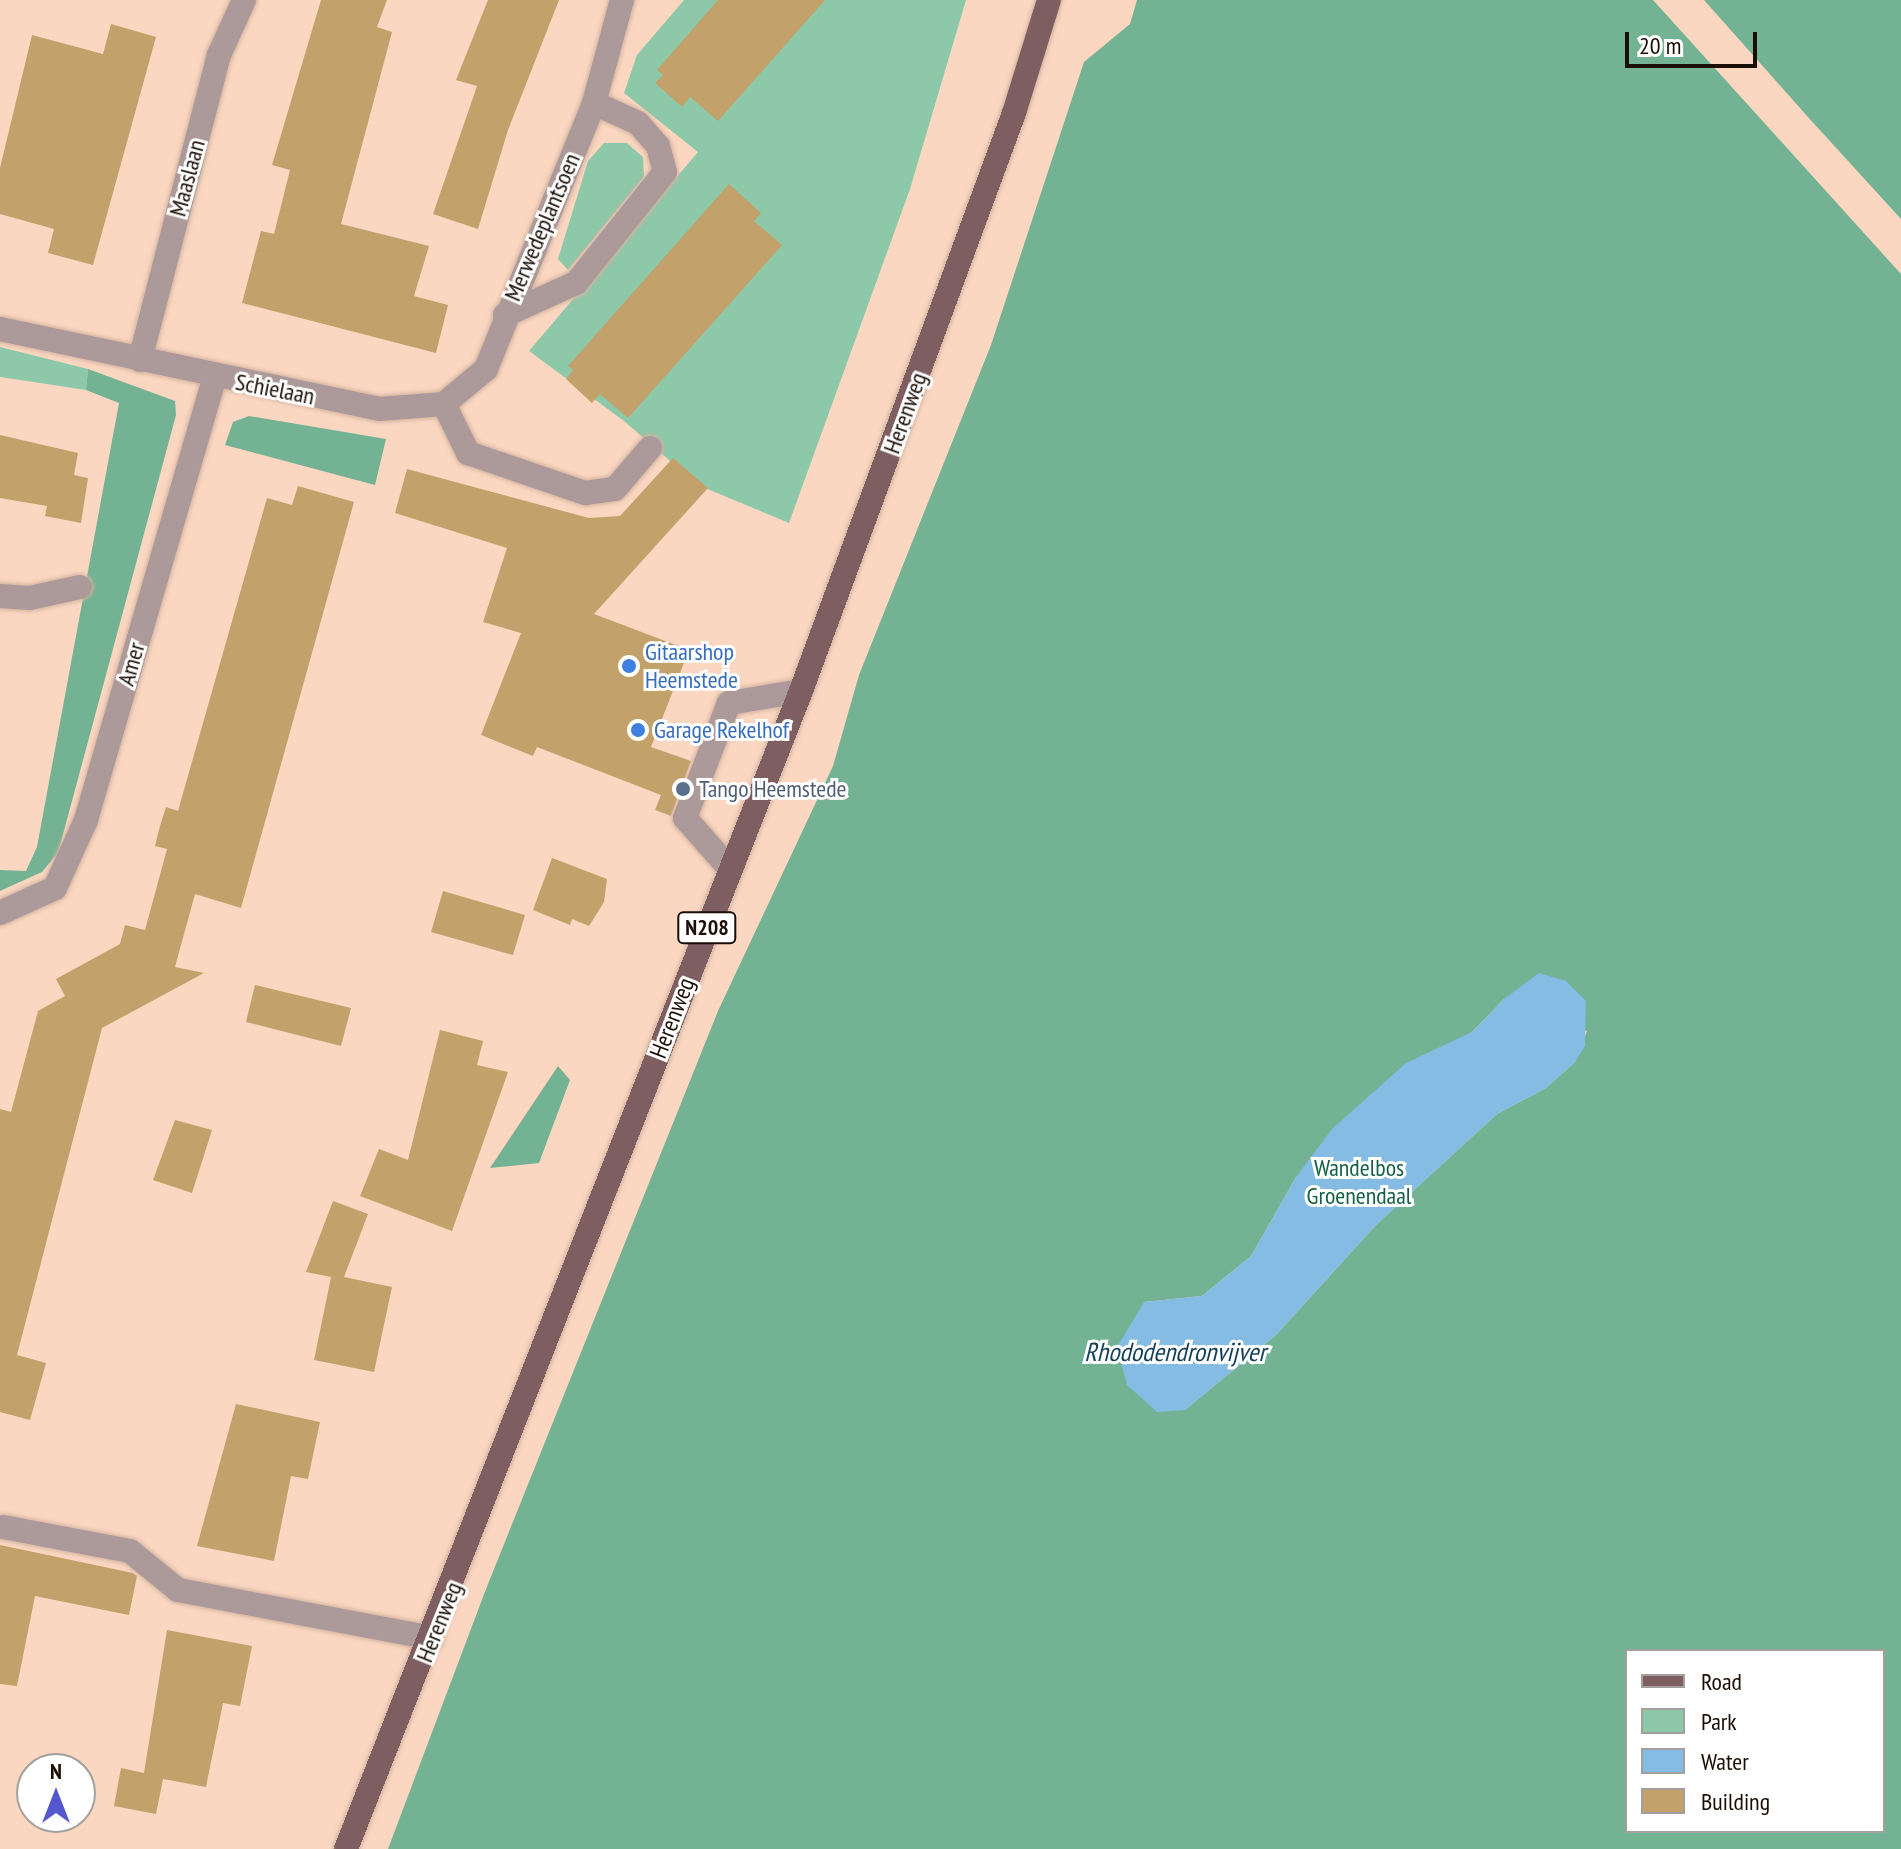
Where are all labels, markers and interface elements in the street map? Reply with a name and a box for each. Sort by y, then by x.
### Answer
scale bar [1629,16,1761,66]
text: 20 m [1639,30,1681,61]
street label: Maaslaan [163,137,211,219]
street label: Merwedeplantsoen [498,149,586,305]
street label: Schielaan [233,367,317,411]
street label: Herenweg [877,369,933,457]
place label: Gitaarshop Heemstede [645,638,738,694]
street label: Amer [111,639,151,689]
marker: Gitaarshop Heemstede [620,657,638,675]
place label: Garage Rekelhof [654,716,789,744]
marker: Garage Rekelhof [629,721,647,739]
place label: Tango Heemstede [699,775,847,803]
marker: Tango Heemstede [674,780,692,798]
road number: N208 [677,910,737,946]
street label: Herenweg [644,974,700,1062]
park label: Wandelbos Groenendaal [1307,1154,1411,1210]
water label: Rhododendronvijver [1084,1336,1266,1368]
street label: Herenweg [410,1578,468,1666]
legend [1625,1649,1885,1833]
text: Road [1701,1666,1742,1697]
text: Park [1701,1706,1737,1737]
text: Water [1701,1746,1749,1777]
north arrow [16,1753,96,1833]
text: N [50,1757,62,1785]
text: Building [1701,1786,1770,1817]

